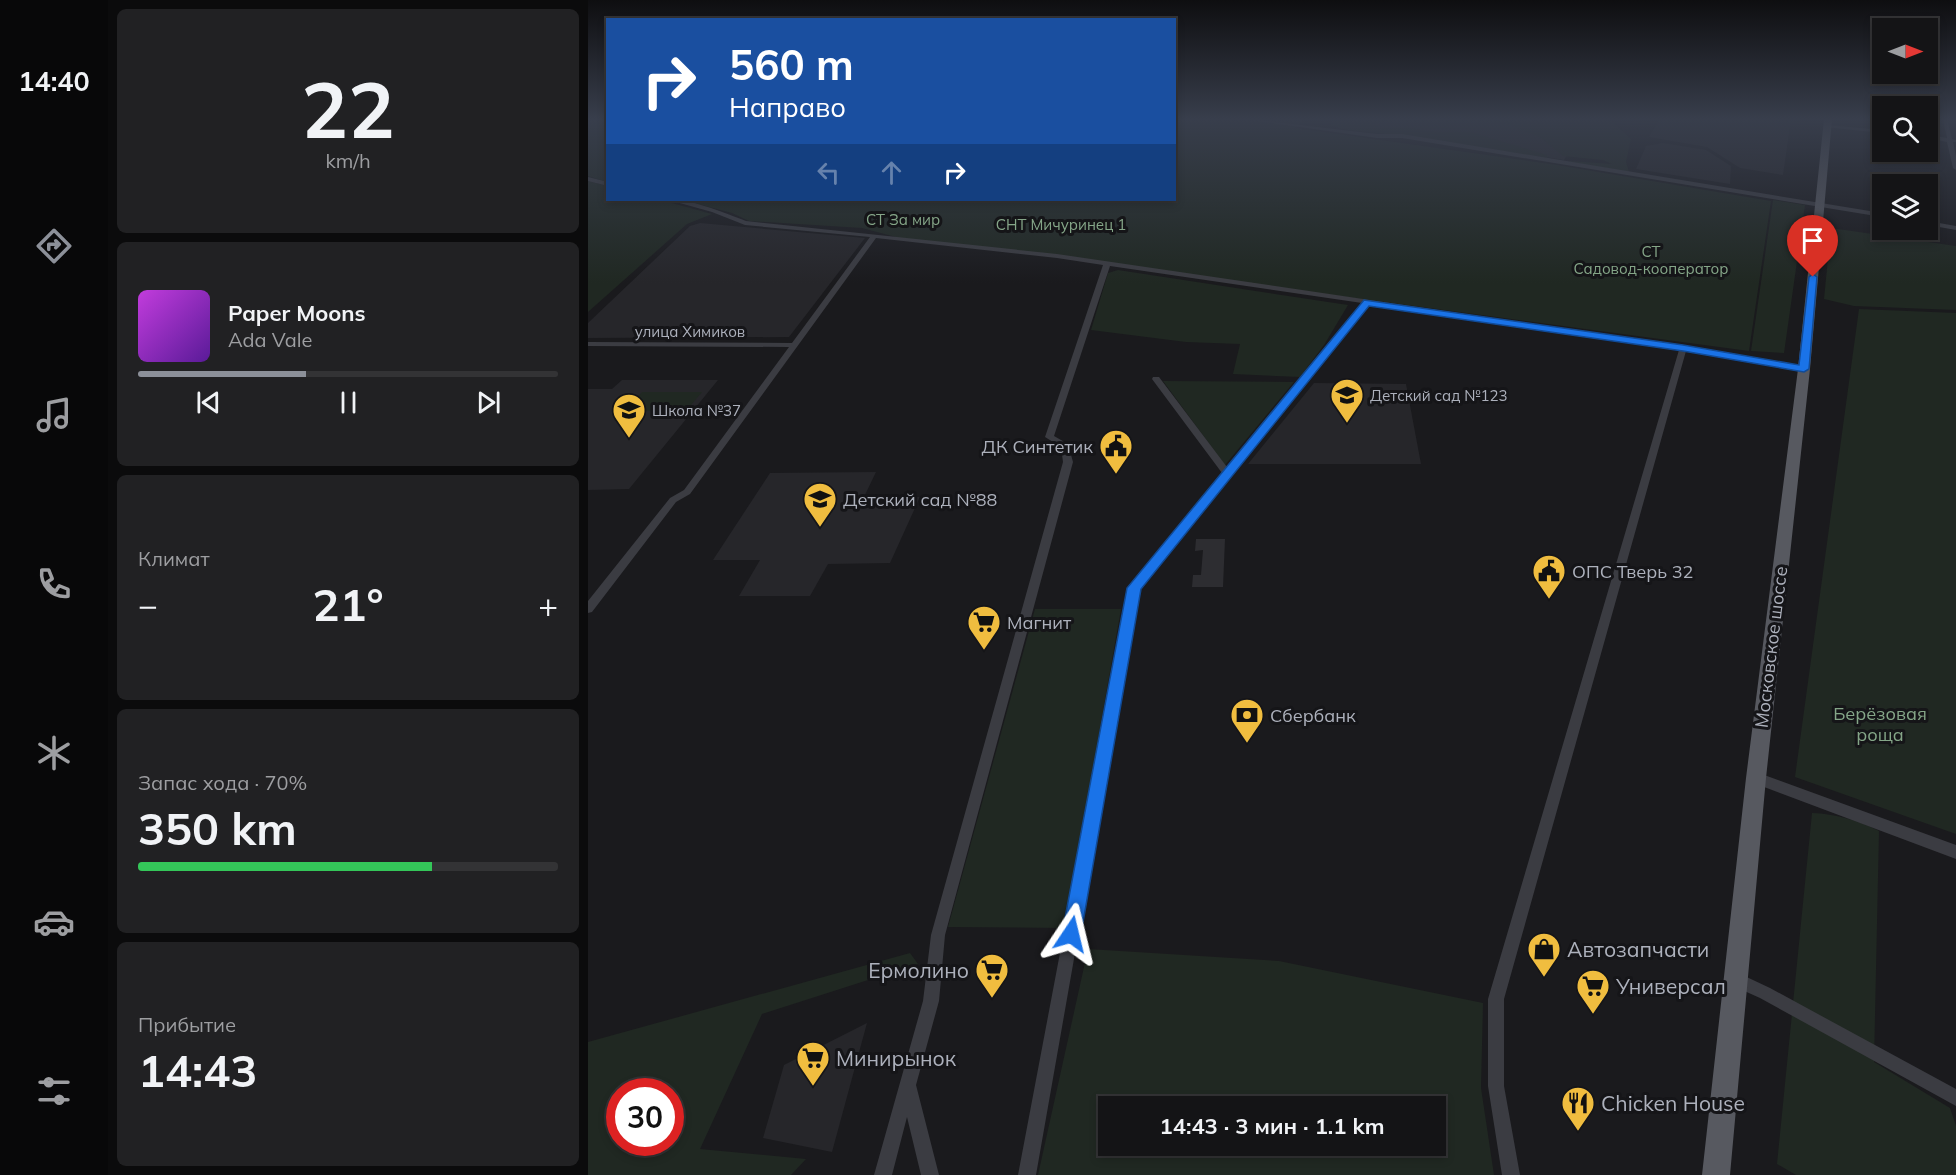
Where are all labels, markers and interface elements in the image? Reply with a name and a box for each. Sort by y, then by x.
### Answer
north arrow [1872,18,1938,84]
map controls [1872,18,1938,240]
text: 560 m [729,38,854,91]
icon: right [630,42,708,120]
text: 22 [301,60,395,158]
text: 14:40 [18,64,90,98]
text: Направо [729,90,846,124]
button: search [1872,96,1938,162]
text: km/h [325,148,371,173]
icon: left [812,156,845,189]
icon: ahead [875,156,908,189]
icon: right [938,156,971,189]
button: layers [1872,174,1938,240]
park label: СТ За мир [866,210,940,229]
park label: СНТ Мичуринец 1 [996,215,1126,234]
pin [1787,215,1838,277]
icon: arrive [1796,224,1829,257]
icon: directions [33,225,75,267]
park label: СТ Садовод-кооператор [1574,242,1728,278]
text: Paper Moons [228,299,366,327]
street label: улица Химиков [635,322,745,341]
text: Ada Vale [228,327,312,352]
school or university icon: Детский сад №123 [1329,377,1365,424]
icon: previous [192,386,225,419]
icon: pause [332,386,365,419]
icon: next [472,386,505,419]
place label: Детский сад №123 [1370,386,1508,405]
school or university icon: Школа №37 [611,392,647,439]
icon: music [33,394,75,436]
place label: Школа №37 [652,401,741,420]
public building icon: ДК Синтетик [1098,428,1134,475]
place label: ДК Синтетик [982,435,1093,458]
school or university icon: Детский сад №88 [802,481,838,528]
place label: Детский сад №88 [843,488,997,511]
text: Климат [138,546,210,571]
public building icon: ОПС Тверь 32 [1531,553,1567,600]
place label: ОПС Тверь 32 [1572,560,1693,583]
icon: phone [33,563,75,605]
street label: Московское шоссе [1750,565,1792,729]
text: 21° [312,576,384,632]
text: − [138,584,158,625]
text: + [538,584,558,625]
supermarket icon: Магнит [966,604,1002,651]
place label: Магнит [1007,611,1072,634]
bank icon: Сбербанк [1229,697,1265,744]
park label: Берёзовая роща [1833,702,1927,746]
place label: Сбербанк [1270,704,1356,727]
icon: climate [33,732,75,774]
text: Запас хода · 70% [138,770,307,795]
text: 350 km [138,800,297,856]
icon: car [33,901,75,943]
position arrow [1039,902,1103,966]
shop icon: Автозапчасти [1526,931,1562,978]
place label: Автозапчасти [1567,936,1709,962]
supermarket icon: Ермолино [974,952,1010,999]
place label: Ермолино [868,957,969,983]
supermarket icon: Универсал [1575,968,1611,1015]
place label: Универсал [1615,973,1726,999]
text: Прибытие [138,1012,236,1037]
supermarket icon: Минирынок [795,1040,831,1087]
text: 14:43 [138,1042,257,1098]
place label: Минирынок [836,1045,957,1071]
icon: filters [33,1070,75,1112]
speed limit sign: 30 [606,1078,684,1156]
restaurant icon: Chicken House [1560,1085,1596,1132]
place label: Chicken House [1601,1090,1745,1116]
text: 14:43 · 3 мин · 1.1 km [1160,1112,1384,1140]

